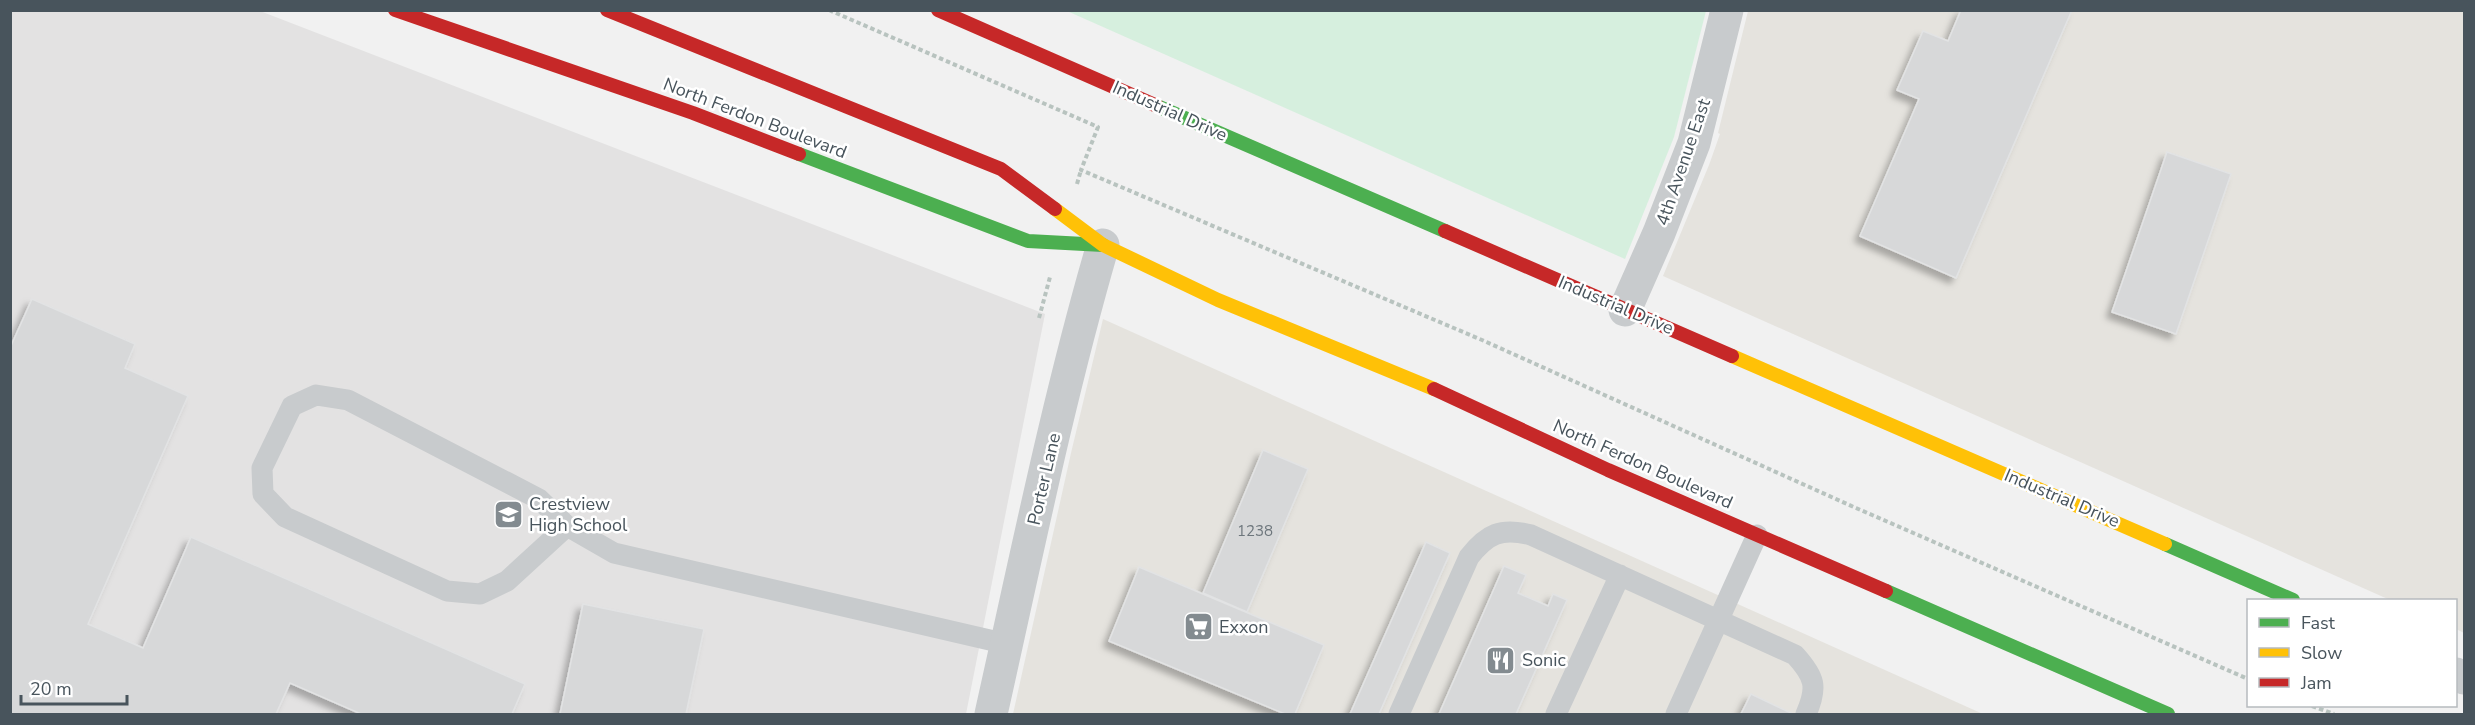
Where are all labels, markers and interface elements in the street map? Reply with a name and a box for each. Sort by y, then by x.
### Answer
street label: North Ferdon Boulevard [660,72,850,164]
street label: Industrial Drive [1109,75,1231,147]
street label: 4th Avenue East [1650,95,1716,229]
street label: Industrial Drive [1555,270,1677,340]
street label: North Ferdon Boulevard [1549,413,1737,515]
street label: Porter Lane [1022,431,1066,527]
street label: Industrial Drive [2001,463,2123,533]
place label: Crestview High School [529,492,628,537]
school or university icon: Crestview High School [492,498,524,530]
house number: 1238 [1237,521,1273,541]
legend [2247,599,2457,707]
supermarket icon: Exxon [1182,611,1214,643]
text: Fast [2301,611,2336,635]
place label: Exxon [1219,615,1268,639]
text: Slow [2301,641,2342,665]
restaurant icon: Sonic [1485,644,1517,676]
place label: Sonic [1522,648,1566,672]
scale bar [21,668,128,706]
text: Jam [2300,671,2332,695]
text: 20 m [30,677,72,701]

